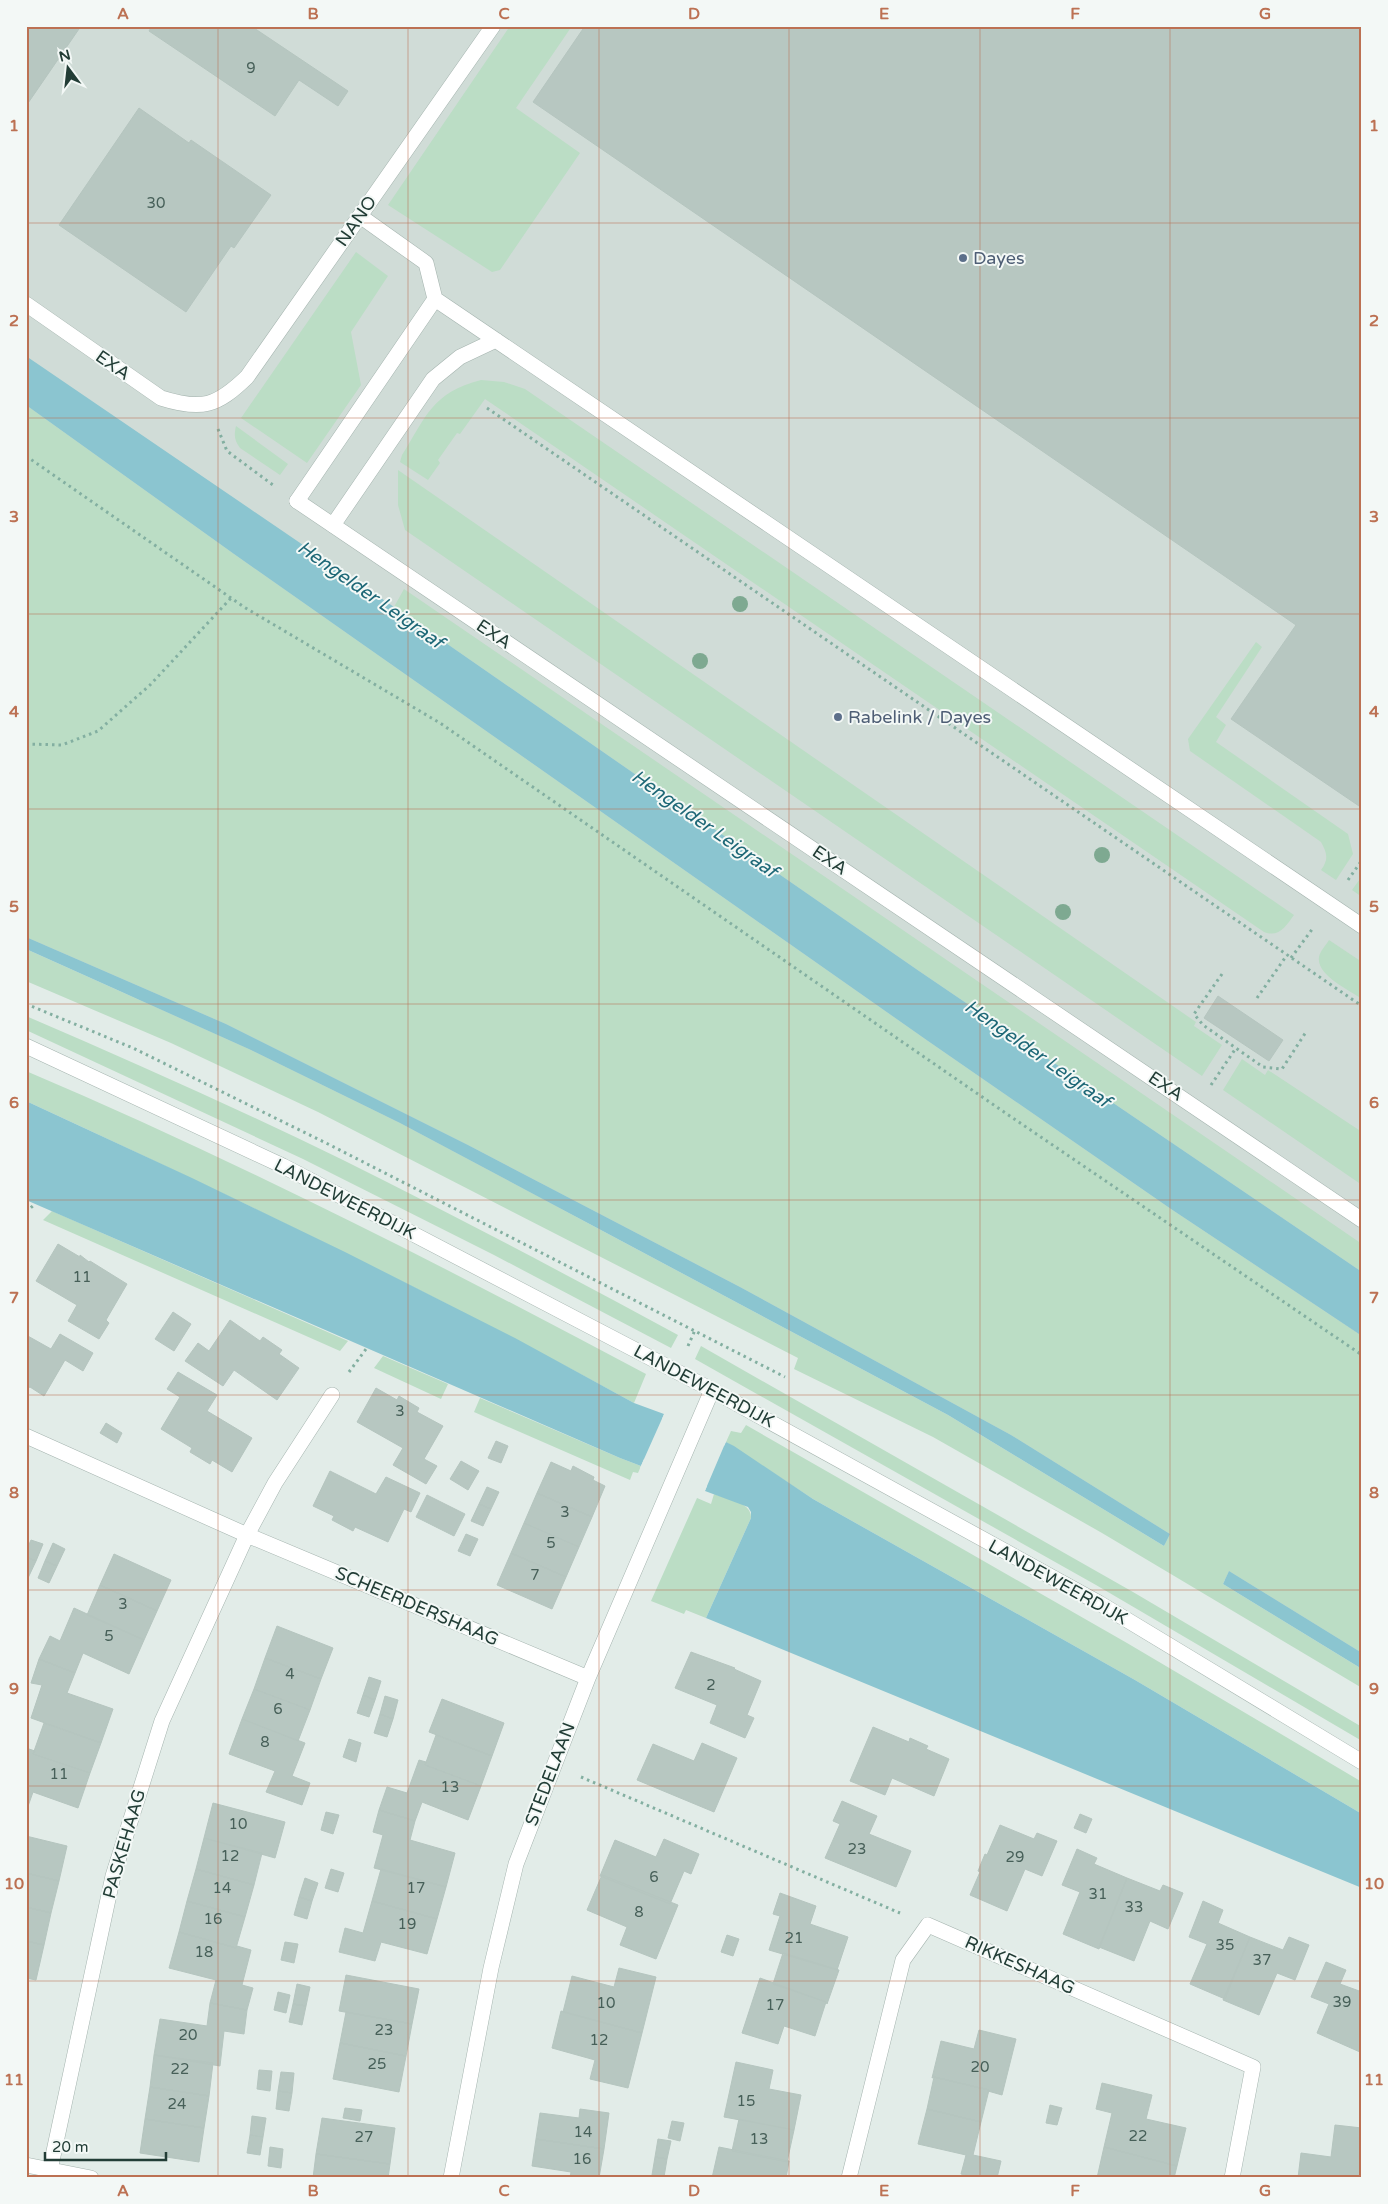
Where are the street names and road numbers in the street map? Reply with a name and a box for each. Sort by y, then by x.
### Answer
street label: NANO [331,191,381,251]
street label: EXA [91,345,135,385]
street label: EXA [472,614,516,654]
street label: EXA [808,840,852,880]
street label: EXA [1144,1066,1188,1106]
street label: LANDEWEERDIJK [271,1154,419,1244]
street label: LANDEWEERDIJK [630,1340,778,1432]
street label: LANDEWEERDIJK [984,1535,1132,1629]
street label: SCHEERDERSHAAG [332,1562,502,1650]
street label: STEDELAAN [520,1719,580,1829]
street label: PASKEHAAG [98,1787,150,1901]
street label: RIKKESHAAG [962,1931,1078,1999]

